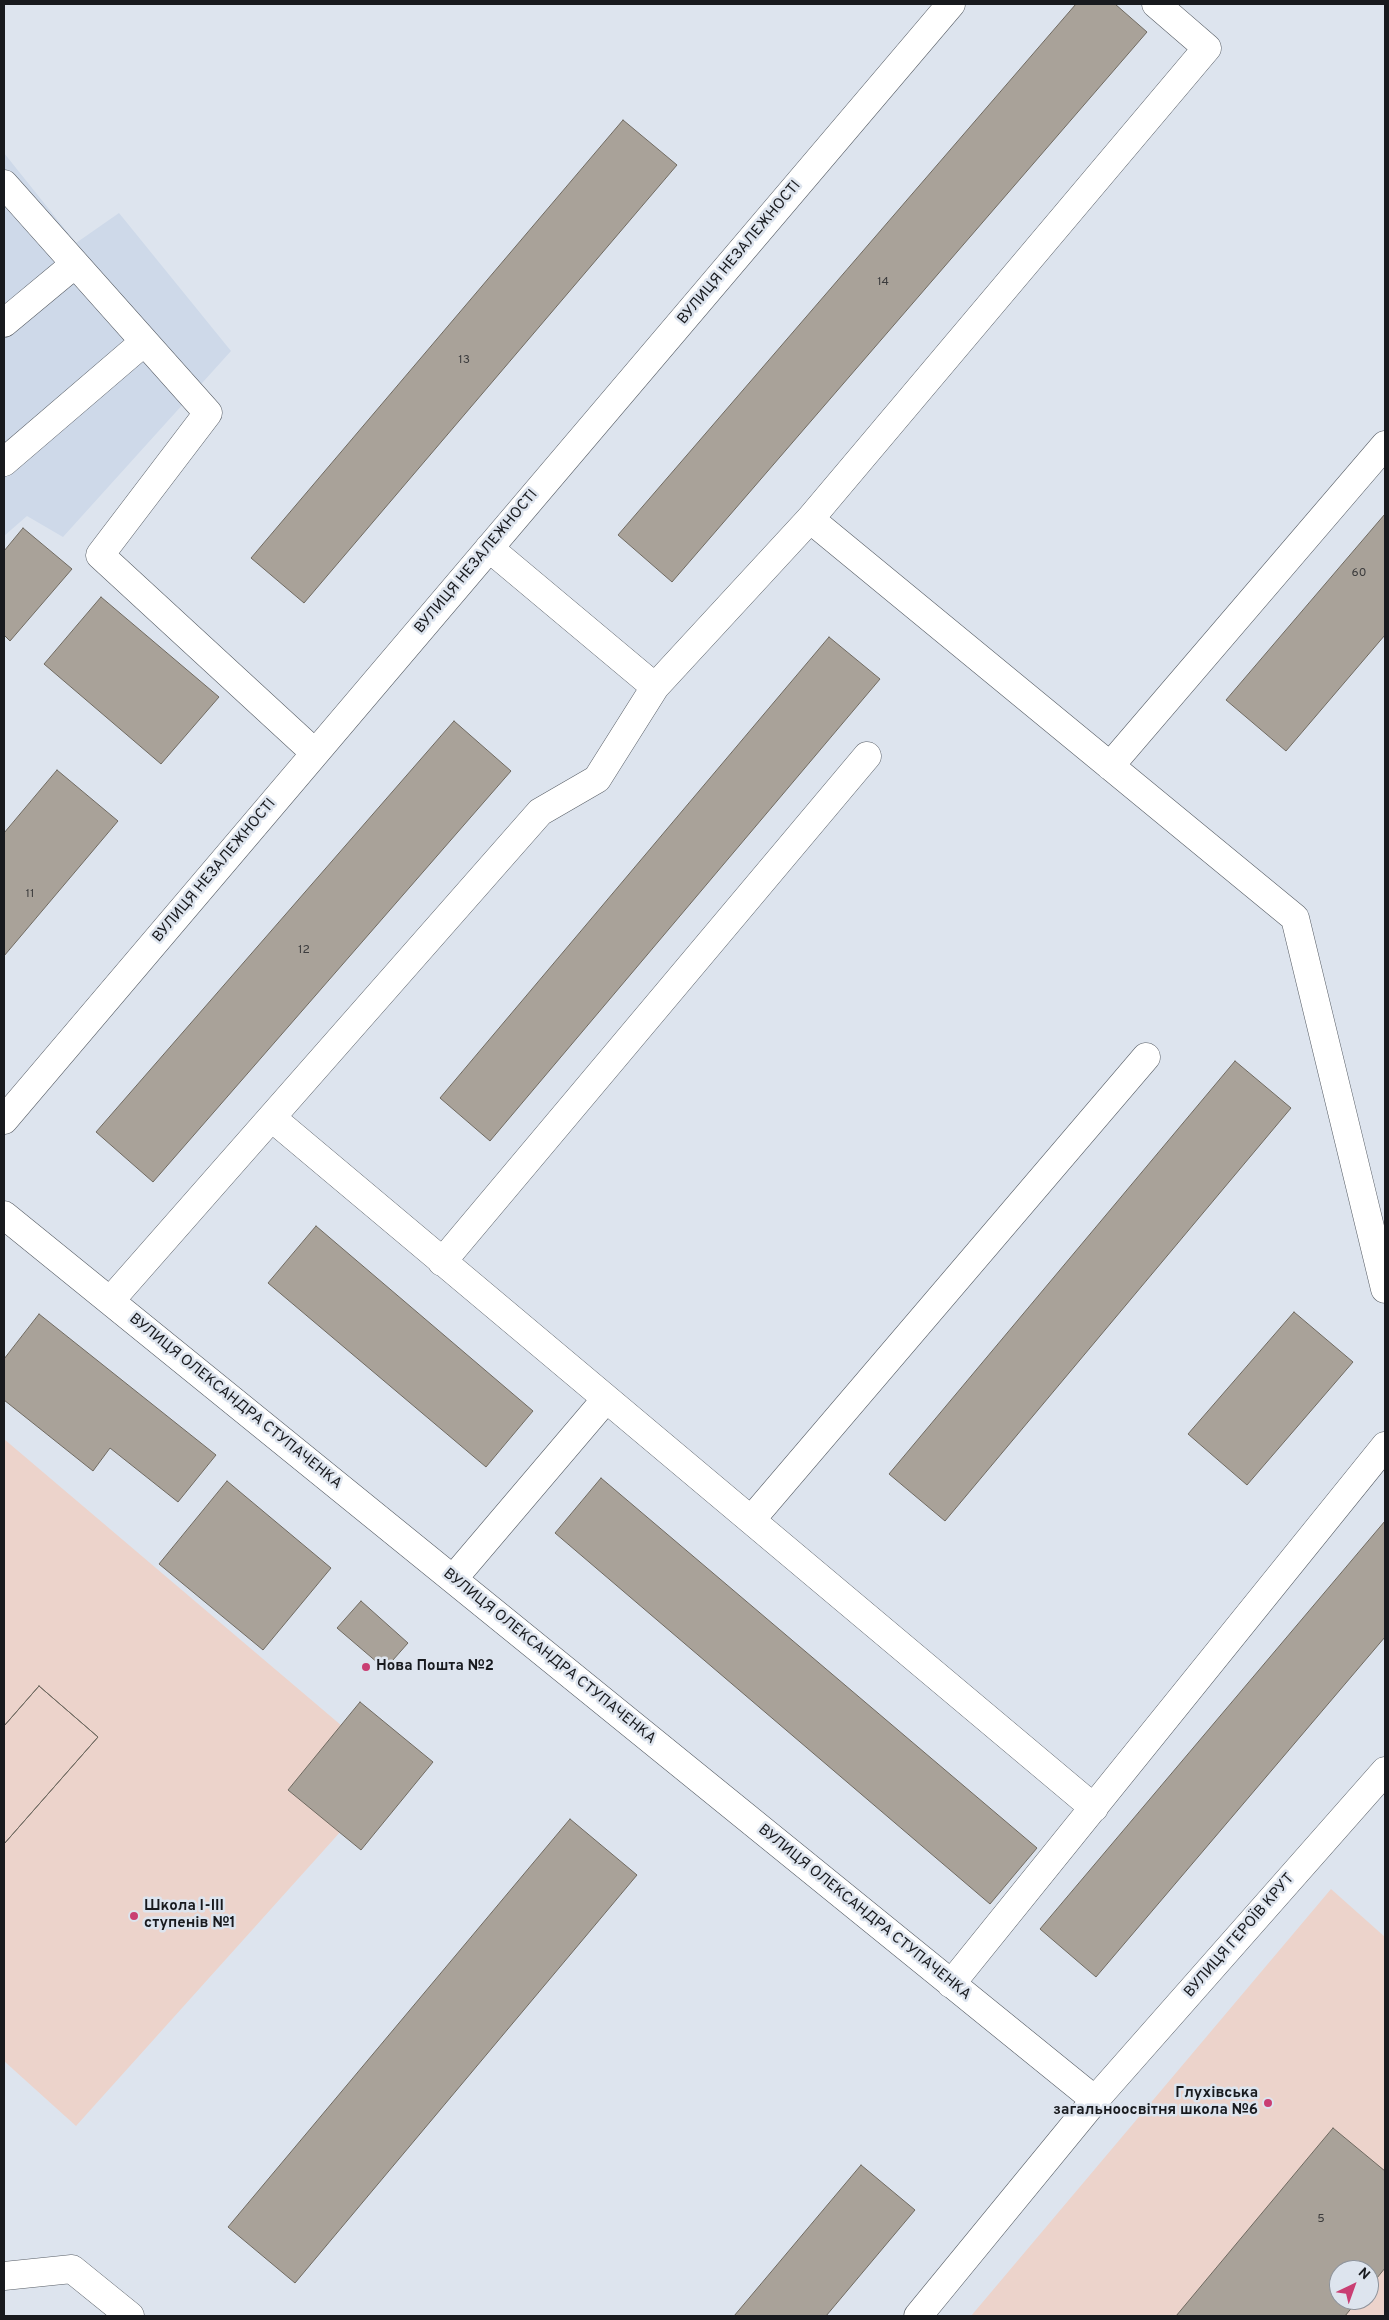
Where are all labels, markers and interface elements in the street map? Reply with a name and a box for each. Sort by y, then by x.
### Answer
street label: ВУЛИЦЯ НЕЗАЛЕЖНОСТІ [675,177,805,329]
house number: 14 [877,276,889,290]
house number: 13 [458,354,470,368]
street label: ВУЛИЦЯ НЕЗАЛЕЖНОСТІ [412,486,542,638]
house number: 60 [1352,567,1366,581]
street label: ВУЛИЦЯ НЕЗАЛЕЖНОСТІ [150,795,280,947]
house number: 11 [26,888,34,902]
house number: 12 [298,944,310,958]
street label: ВУЛИЦЯ ОЛЕКСАНДРА СТУПАЧЕНКА [125,1310,345,1494]
street label: ВУЛИЦЯ ОЛЕКСАНДРА СТУПАЧЕНКА [439,1565,659,1749]
place label: Нова Пошта №2 [376,1658,494,1676]
marker: Нова Пошта №2 [360,1661,372,1673]
street label: ВУЛИЦЯ ОЛЕКСАНДРА СТУПАЧЕНКА [754,1821,974,2005]
street label: ВУЛИЦЯ ГЕРОЇВ КРУТ [1181,1870,1299,2002]
place label: Школа І-ІІІ ступенів №1 [144,1898,235,1933]
marker: Школа І-ІІІ ступенів №1 [128,1910,140,1922]
place label: Глухівська загальноосвітня школа №6 [1053,2085,1258,2120]
marker: Глухівська загальноосвітня школа №6 [1262,2097,1274,2109]
house number: 5 [1317,2213,1325,2227]
north arrow [1329,2260,1379,2310]
text: N [1354,2265,1373,2284]

